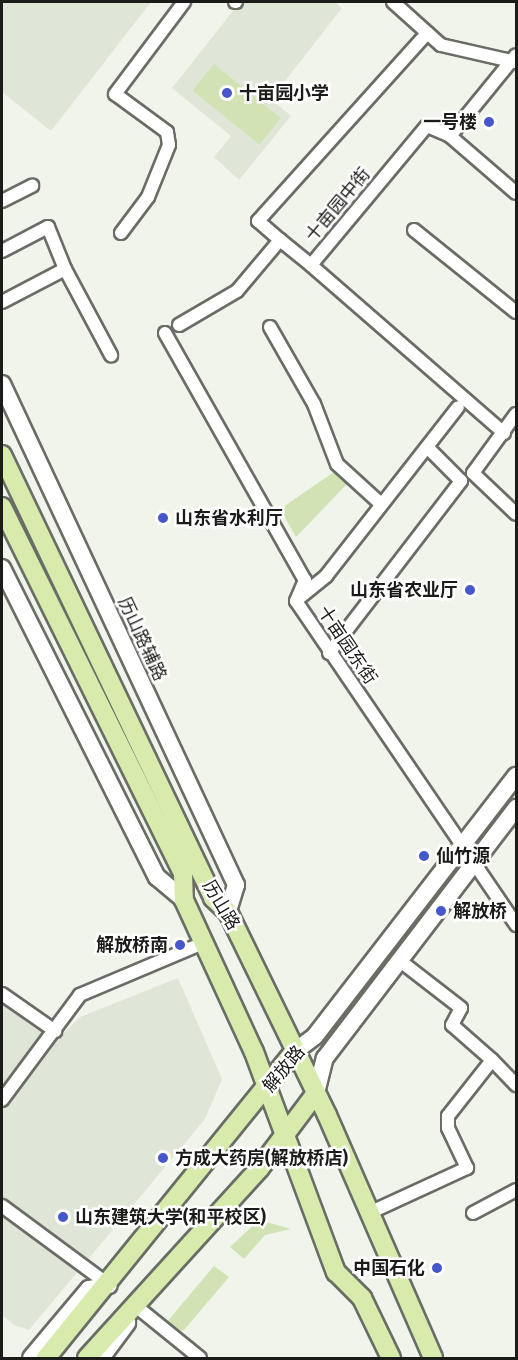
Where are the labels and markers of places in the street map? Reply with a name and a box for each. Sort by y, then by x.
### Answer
place label: 十亩园小学 [239,82,329,104]
marker: 十亩园小学 [220,86,234,100]
place label: 一号楼 [423,111,477,133]
marker: 一号楼 [482,115,496,129]
place label: 山东省水利厅 [175,507,283,529]
marker: 山东省水利厅 [156,511,170,525]
place label: 山东省农业厅 [350,579,458,601]
marker: 山东省农业厅 [463,583,477,597]
place label: 仙竹源 [436,845,490,867]
marker: 仙竹源 [417,849,431,863]
place label: 解放桥 [453,900,507,922]
marker: 解放桥 [434,904,448,918]
place label: 解放桥南 [96,934,168,956]
marker: 解放桥南 [173,938,187,952]
place label: 方成大药房(解放桥店) [175,1147,348,1169]
marker: 方成大药房(解放桥店) [156,1151,170,1165]
place label: 山东建筑大学(和平校区) [75,1206,266,1228]
marker: 山东建筑大学(和平校区) [56,1210,70,1224]
place label: 中国石化 [353,1257,425,1279]
marker: 中国石化 [430,1261,444,1275]

